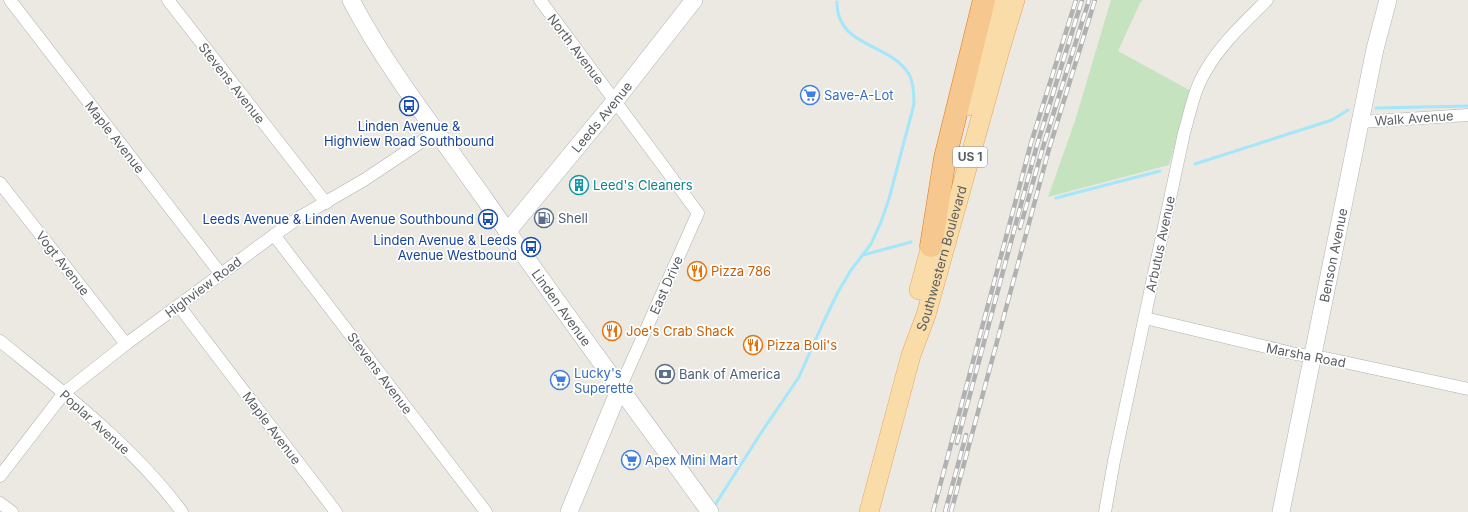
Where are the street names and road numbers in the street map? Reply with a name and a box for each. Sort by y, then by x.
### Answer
street label: North Avenue [544,11,608,87]
street label: Stevens Avenue [195,39,269,127]
street label: Leeds Avenue [568,78,635,156]
street label: Maple Avenue [82,98,148,176]
street label: Walk Avenue [1374,107,1454,129]
road number: US 1 [953,147,987,167]
street label: Southwestern Boulevard [913,184,970,333]
street label: Arbutus Avenue [1142,194,1178,294]
street label: Benson Avenue [1316,207,1350,304]
street label: Vogt Avenue [33,227,93,299]
street label: Highview Road [162,253,244,321]
street label: East Drive [646,253,686,317]
street label: Linden Avenue [529,266,595,349]
street label: Stevens Avenue [344,329,416,417]
street label: Marsha Road [1265,339,1347,371]
street label: Poplar Avenue [57,386,133,458]
street label: Maple Avenue [239,388,305,468]

